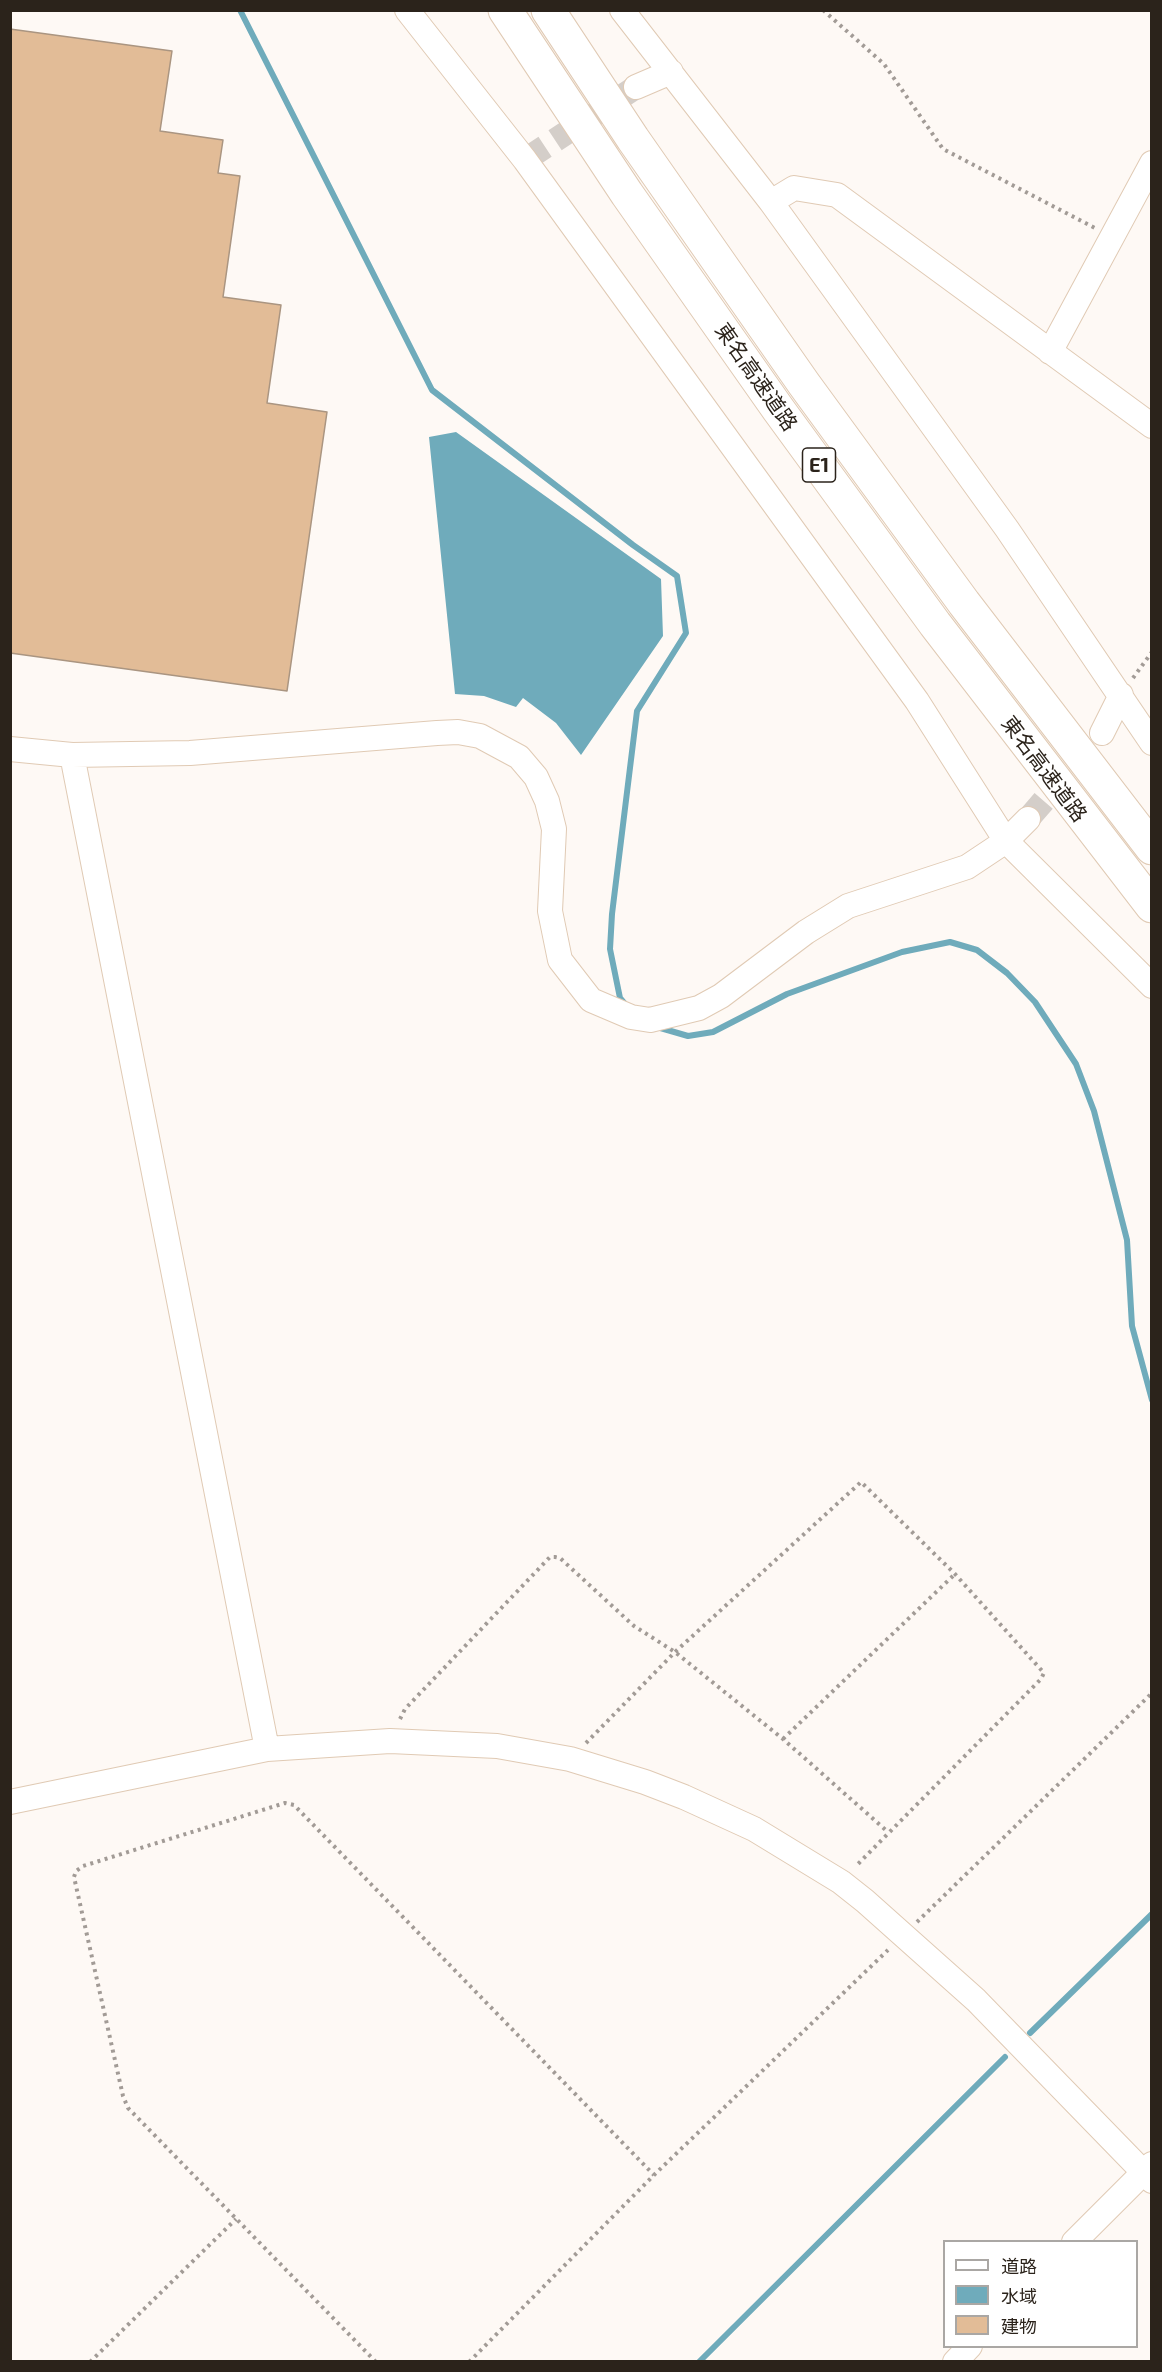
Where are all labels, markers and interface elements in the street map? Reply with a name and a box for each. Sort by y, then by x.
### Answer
street label: 東名高速道路 [710,318,802,436]
road number: E1 [802,448,836,482]
street label: 東名高速道路 [996,711,1092,827]
legend [943,2240,1138,2348]
text: 道路 [1001,2255,1037,2277]
text: 水域 [1001,2285,1037,2307]
text: 建物 [1001,2315,1037,2337]

